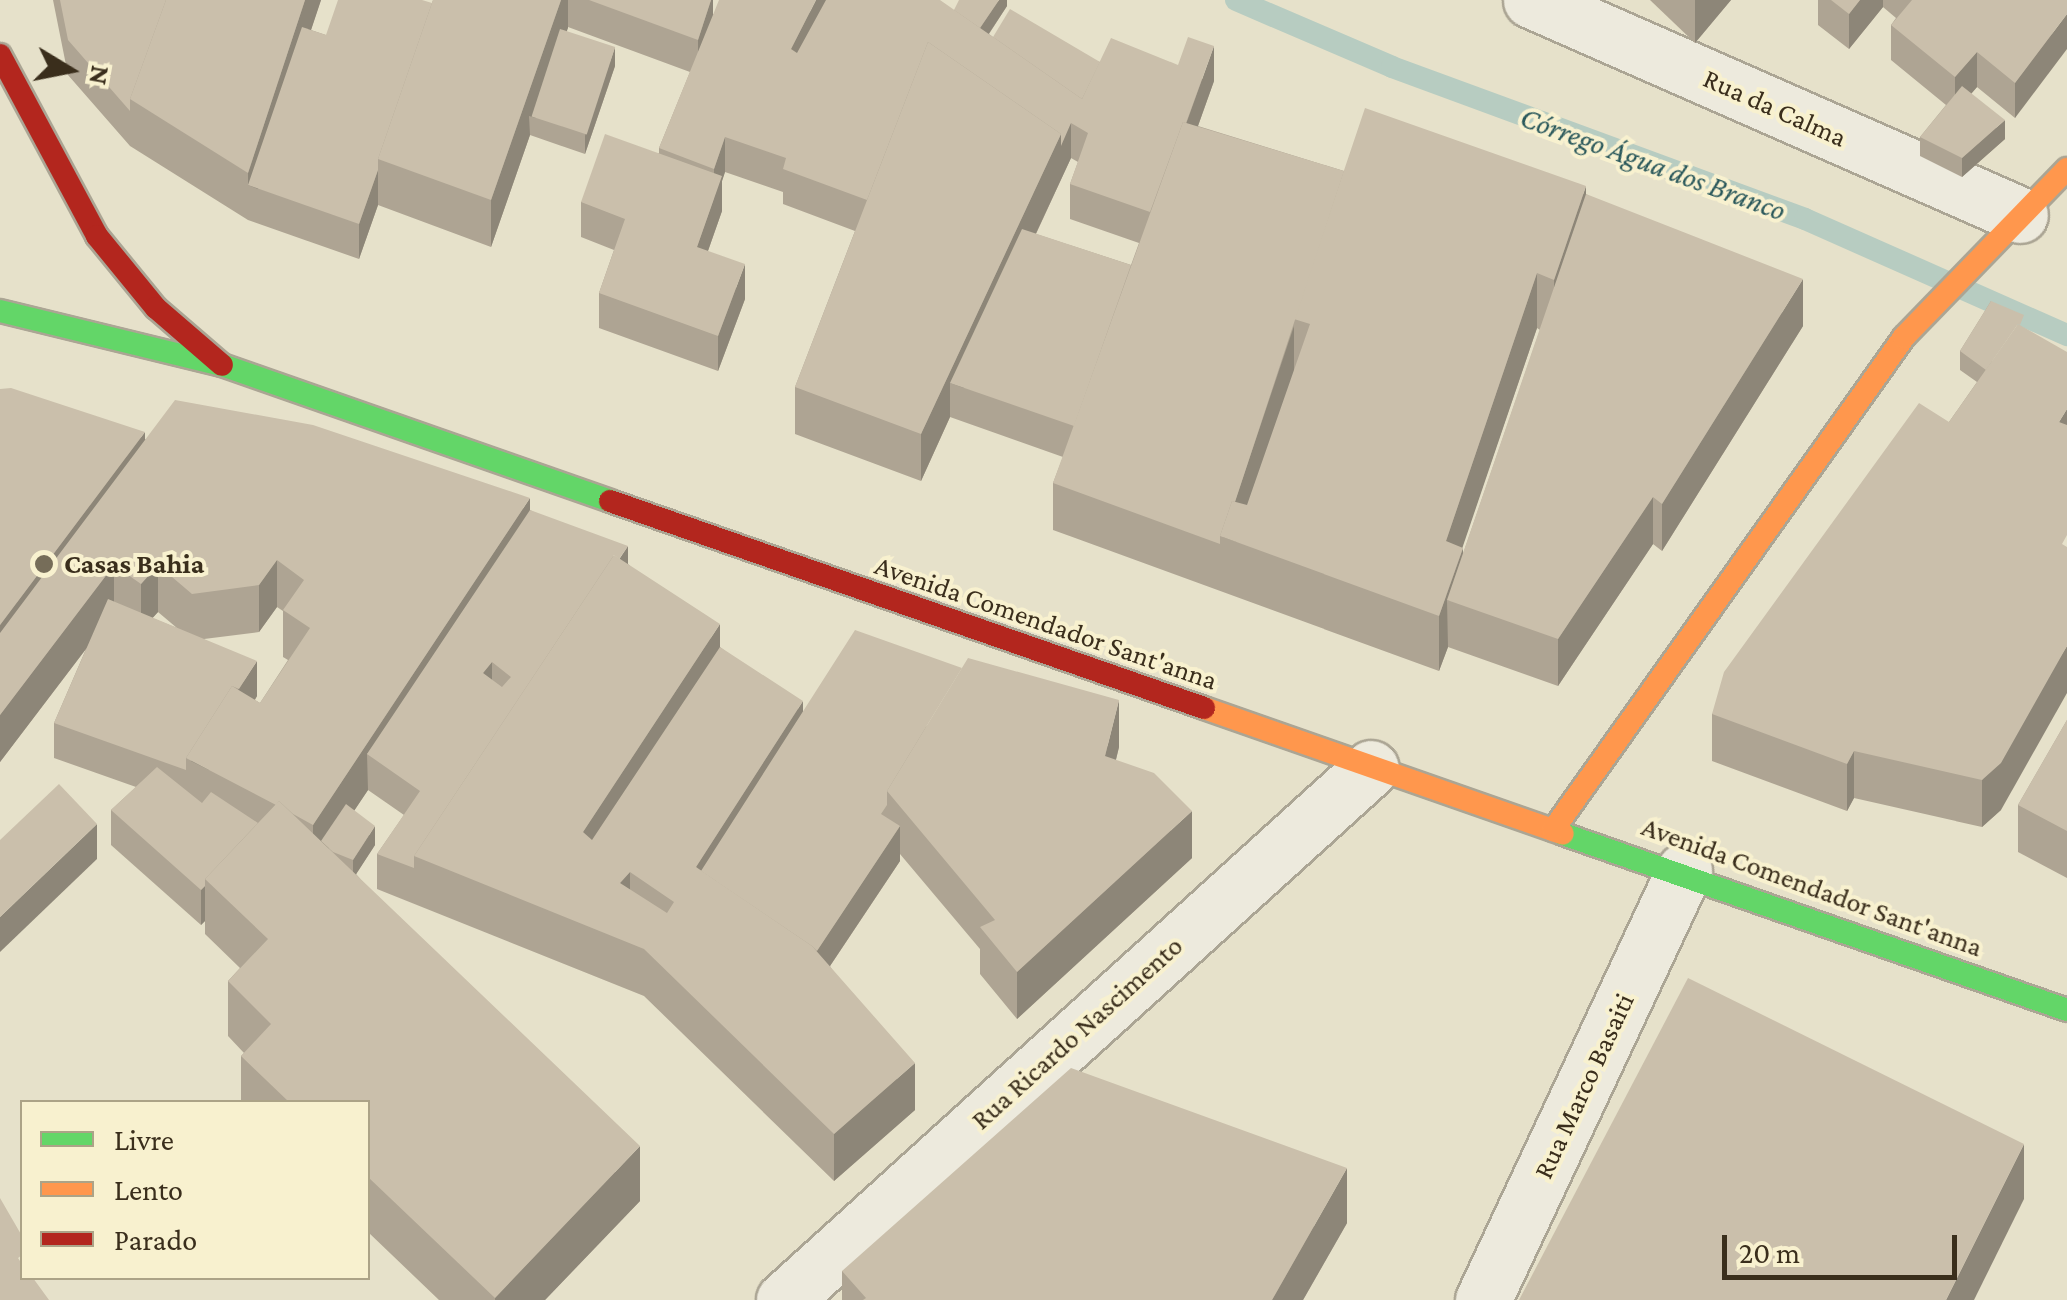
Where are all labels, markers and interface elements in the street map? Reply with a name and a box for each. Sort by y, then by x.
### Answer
north arrow [20,20,120,120]
street label: Rua da Calma [1698,61,1852,155]
text: N [83,63,117,87]
water label: Córrego Água dos Branco [1515,99,1791,229]
place label: Casas Bahia [64,547,204,581]
street label: Avenida Comendador Sant'anna [870,549,1222,697]
marker: Casas Bahia [33,553,55,575]
street label: Avenida Comendador Sant'anna [1637,810,1987,964]
street label: Rua Ricardo Nascimento [964,929,1190,1137]
street label: Rua Marco Basaiti [1526,988,1642,1184]
legend [20,1100,370,1280]
text: Livre [114,1123,174,1156]
text: Lento [114,1173,183,1206]
scale bar [1727,1215,1962,1277]
text: Parado [114,1223,197,1256]
text: 20 m [1739,1236,1800,1269]

